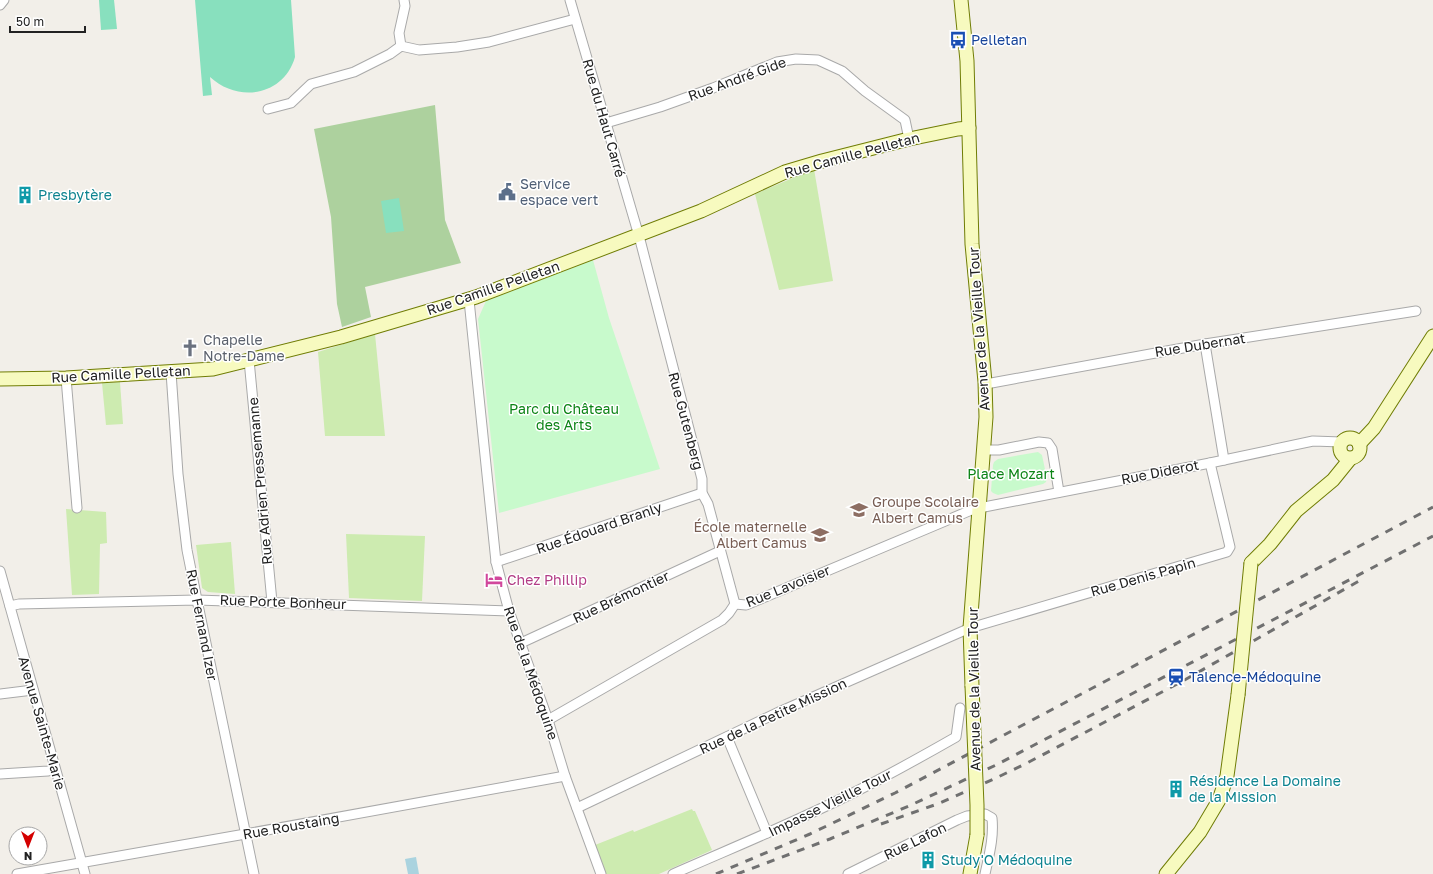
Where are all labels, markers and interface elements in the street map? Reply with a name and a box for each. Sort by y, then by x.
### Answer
scale bar [10,8,85,34]
text: 50 m [16,14,44,29]
bus stop icon: Pelletan [948,30,968,50]
place label: Pelletan [971,31,1027,48]
street label: Rue André Gide [685,53,788,104]
street label: Rue du Haut Carré [579,57,630,179]
street label: Rue Camille Pelletan [782,128,921,181]
place label: Service espace vert [520,175,598,208]
public building icon: Service espace vert [497,182,517,202]
building icon: Presbytère [15,185,35,205]
place label: Presbytère [38,186,112,203]
street label: Avenue de la Vieille Tour [964,246,993,412]
street label: Rue Camille Pelletan [424,257,562,318]
street label: Rue Dubernat [1153,329,1247,360]
place label: Chapelle Notre-Dame [203,331,285,364]
church icon: Chapelle Notre-Dame [180,338,200,358]
street label: Rue Camille Pelletan [51,361,191,386]
street label: Rue Gutenberg [665,370,708,472]
street label: Rue Adrien Pressemanne [244,397,275,565]
park label: Parc du Château des Arts [509,400,619,433]
street label: Rue Diderot [1120,456,1200,487]
park label: Place Mozart [967,465,1055,482]
place label: Groupe Scolaire Albert Camus [872,493,979,526]
street label: Rue Édouard Branly [534,498,664,557]
school or university icon: Groupe Scolaire Albert Camus [849,500,869,520]
place label: École maternelle Albert Camus [694,518,807,551]
school or university icon: École maternelle Albert Camus [810,525,830,545]
street label: Rue Denis Papin [1088,553,1197,600]
street label: Rue Lavoisier [743,561,833,610]
street label: Rue Brémontier [570,567,672,626]
street label: Rue Fernand Izer [183,568,222,683]
hotel icon: Chez Phillip [484,570,504,590]
place label: Chez Phillip [507,571,587,588]
street label: Rue Porte Bonheur [219,591,347,612]
street label: Rue de la Médoquine [501,604,562,742]
street label: Avenue de la Vieille Tour [964,606,983,771]
street label: Avenue Sainte-Marie [15,654,70,792]
station icon: Talence-Médoquine [1166,667,1186,687]
place label: Talence-Médoquine [1189,668,1321,685]
street label: Rue de la Petite Mission [696,674,849,757]
street label: Impasse Vieille Tour [765,765,895,840]
place label: Résidence La Domaine de la Mission [1189,772,1341,805]
building icon: Résidence La Domaine de la Mission [1166,779,1186,799]
street label: Rue Roustaing [241,809,340,842]
street label: Rue Lafon [881,818,949,863]
north arrow [8,826,48,866]
text: N [24,850,32,863]
building icon: Study'O Médoquine [918,850,938,870]
place label: Study'O Médoquine [941,851,1072,868]

